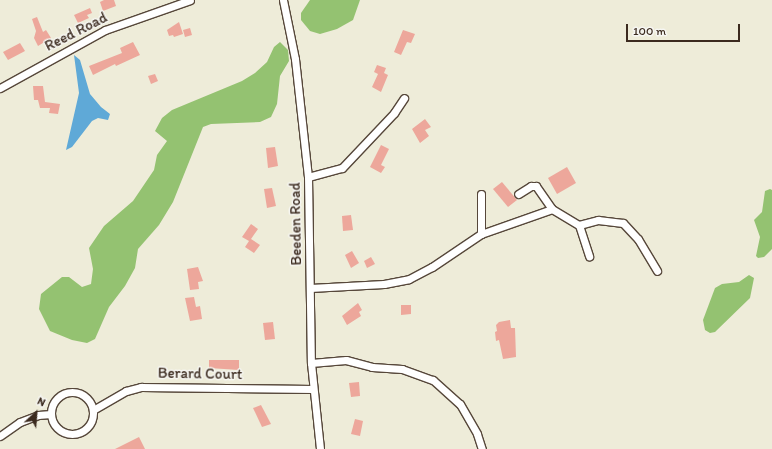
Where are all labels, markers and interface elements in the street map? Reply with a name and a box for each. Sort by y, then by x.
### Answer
street label: Reed Road [42,9,110,55]
scale bar [628,16,742,42]
text: 100 m [633,24,666,38]
street label: Beeden Road [286,182,306,266]
street label: Berard Court [158,364,242,384]
north arrow [16,393,56,433]
text: N [35,394,48,409]

